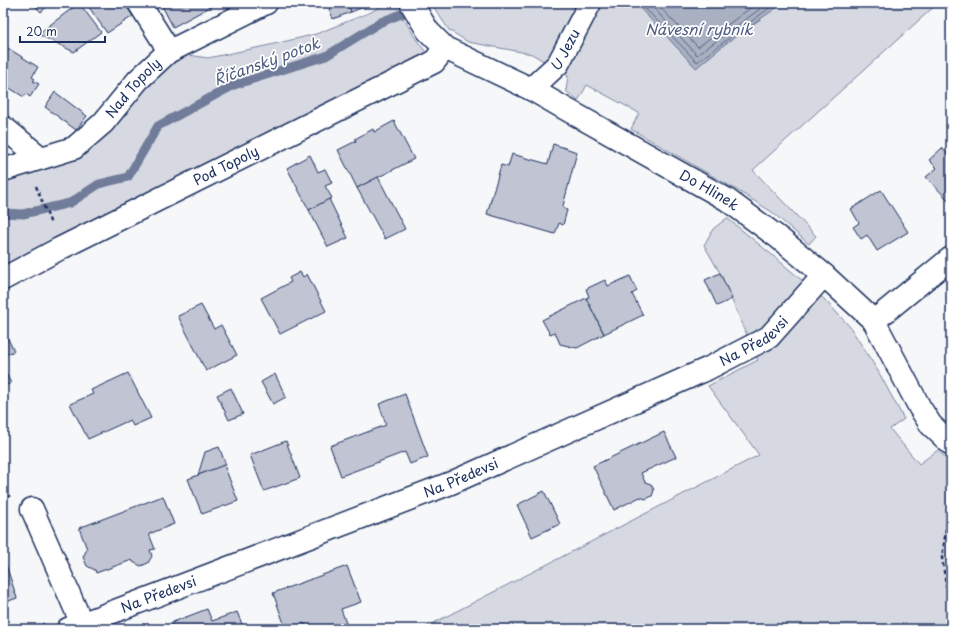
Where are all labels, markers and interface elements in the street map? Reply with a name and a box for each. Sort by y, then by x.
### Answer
water label: Návesní rybník [645,17,753,40]
scale bar [20,18,105,44]
text: 20 m [26,22,57,40]
street label: U Jezu [546,25,585,75]
water label: Říčanský potok [210,31,323,90]
street label: Nad Topoly [100,53,166,122]
street label: Pod Topoly [189,140,262,191]
street label: Do Hlinek [676,164,744,216]
street label: Na Předevsi [715,311,793,371]
street label: Na Předevsi [420,452,501,503]
street label: Na Předevsi [118,570,199,618]

